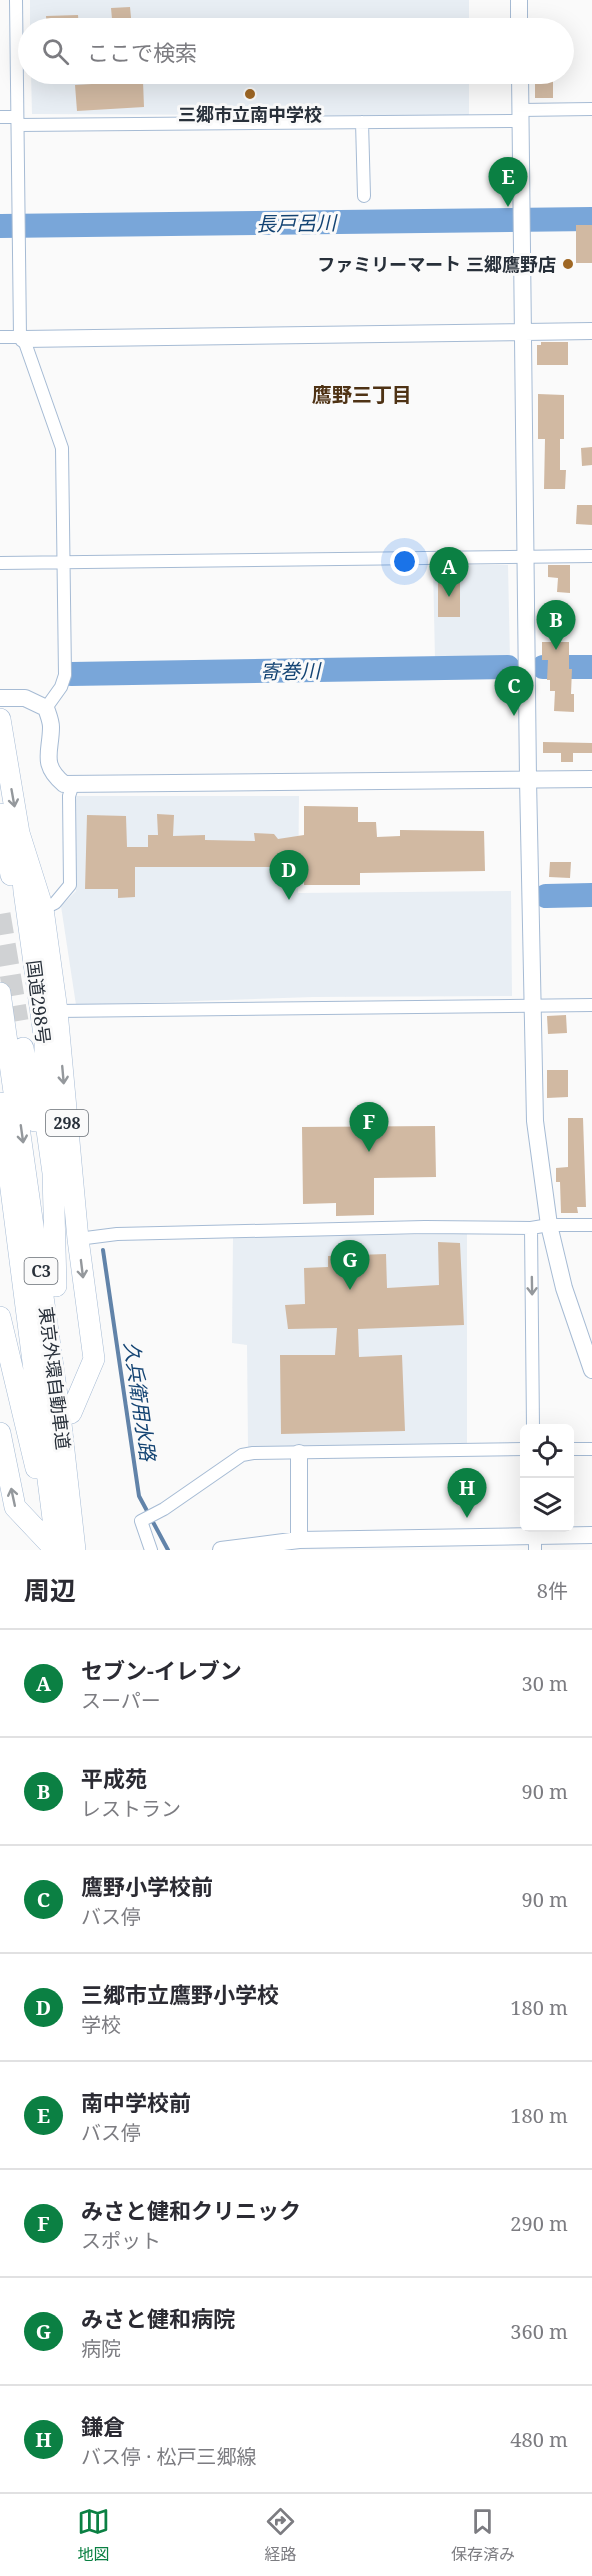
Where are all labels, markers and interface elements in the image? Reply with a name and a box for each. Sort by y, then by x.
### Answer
search box [18,18,574,84]
icon: search [39,35,72,68]
text: ここで検索 [87,37,197,67]
marker: 三郷市立南中学校 [243,87,257,101]
place label: 三郷市立南中学校 [178,102,322,126]
pin: E [488,158,528,207]
water label: 長戸呂川 [256,209,338,237]
place label: ファミリーマート 三郷鷹野店 [317,252,556,276]
marker: ファミリーマート 三郷鷹野店 [561,257,575,271]
district label: 鷹野三丁目 [312,381,412,408]
your location [390,547,419,576]
pin: A [430,548,468,597]
pin: B [536,600,576,650]
water label: 寄巻川 [260,657,322,685]
pin: C [494,666,534,716]
one-way arrow [8,787,19,807]
pin: D [270,850,308,900]
street label: 国道298号 [22,959,56,1045]
one-way arrow [58,1065,69,1085]
pin: F [350,1102,388,1152]
road number: 298 [46,1110,88,1136]
one-way arrow [16,1124,27,1144]
pin: G [330,1240,370,1290]
road number: C3 [24,1258,57,1284]
one-way arrow [77,1259,88,1279]
one-way arrow [526,1276,538,1296]
street label: 東京外環自動車道 [34,1305,76,1451]
water label: 久兵衛用水路 [118,1340,162,1464]
map controls [520,1424,574,1532]
button: locate [520,1424,574,1478]
pin: H [448,1468,486,1518]
button: layers [520,1478,574,1532]
one-way arrow [7,1488,19,1507]
text: 周辺 [24,1572,76,1608]
text: 8件 [537,1577,568,1604]
text: セブン-イレブン [81,1655,242,1685]
text: A [36,1670,51,1697]
text: 30 m [522,1670,568,1697]
text: スーパー [81,1687,161,1714]
text: 平成苑 [81,1763,147,1793]
text: B [37,1778,50,1805]
text: 90 m [522,1778,568,1805]
text: レストラン [81,1795,181,1822]
text: 鷹野小学校前 [81,1871,213,1901]
text: C [37,1886,50,1913]
text: 90 m [522,1886,568,1913]
text: バス停 [81,1903,141,1930]
text: 三郷市立鷹野小学校 [81,1979,279,2009]
text: D [36,1994,51,2021]
text: 180 m [510,1994,568,2021]
text: 学校 [81,2011,121,2038]
text: 南中学校前 [81,2087,191,2117]
text: E [37,2102,50,2129]
text: 180 m [510,2102,568,2129]
text: バス停 [81,2119,141,2146]
text: みさと健和クリニック [81,2195,301,2225]
text: F [37,2210,50,2237]
text: 290 m [510,2210,568,2237]
text: スポット [81,2227,161,2254]
text: みさと健和病院 [81,2303,235,2333]
text: G [36,2318,51,2345]
text: 360 m [510,2318,568,2345]
text: 病院 [81,2335,121,2362]
text: 鎌倉 [81,2411,125,2441]
text: H [35,2426,52,2453]
text: 480 m [510,2426,568,2453]
text: バス停 · 松戸三郷線 [81,2443,256,2470]
tab: 地図 [77,2505,110,2565]
tab: 経路 [264,2505,297,2565]
tab: 保存済み [451,2505,515,2565]

